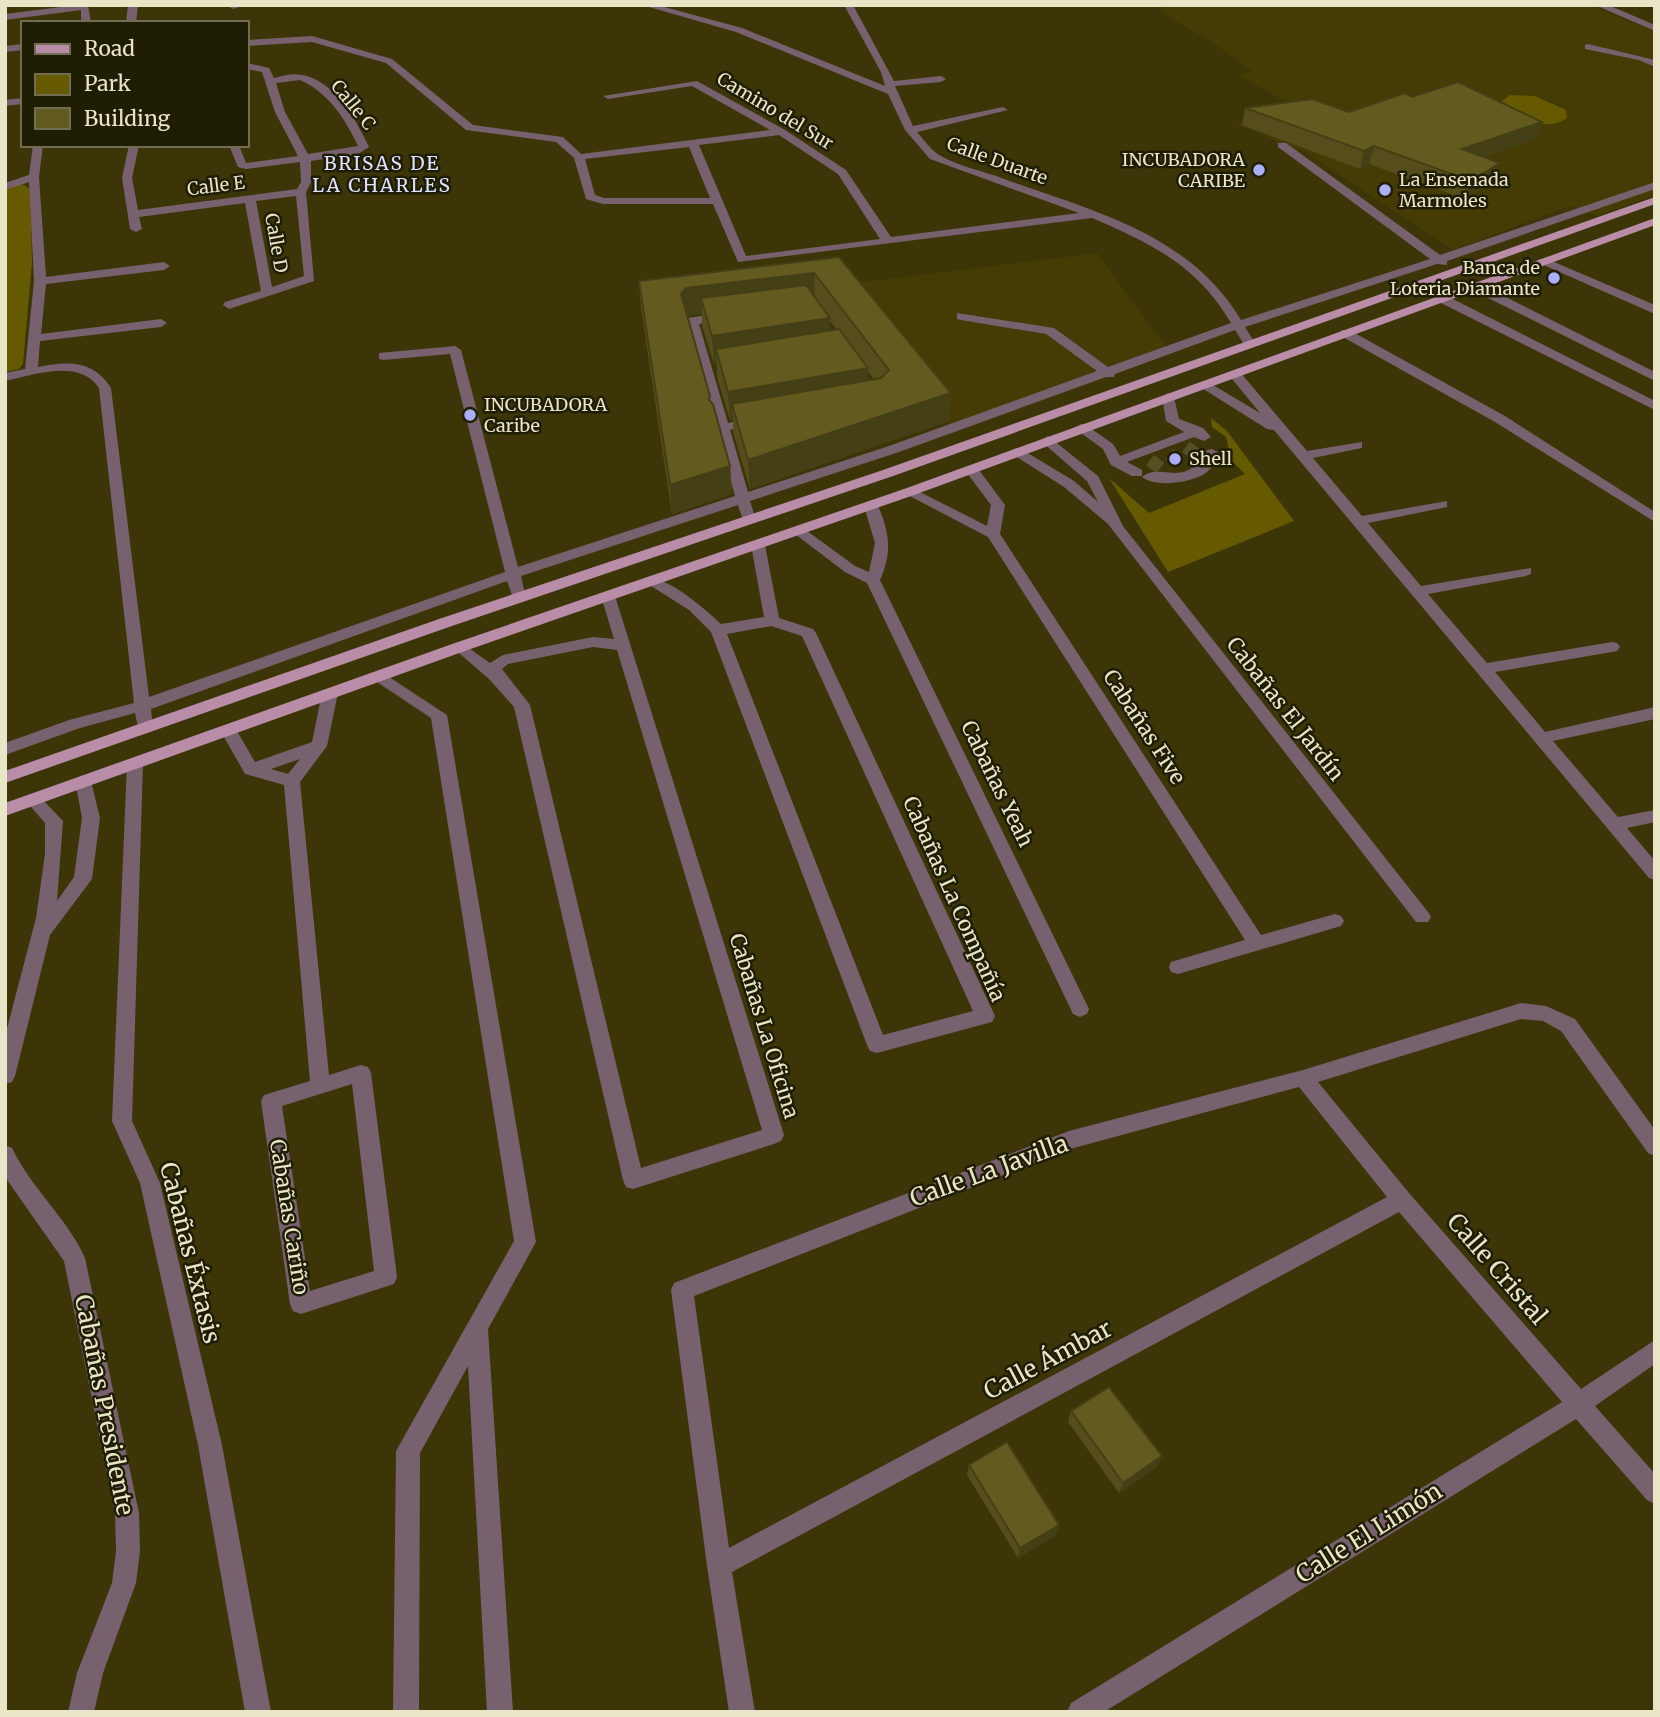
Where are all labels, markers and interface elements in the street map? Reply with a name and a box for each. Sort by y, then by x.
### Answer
legend [21,21,248,147]
text: Road [84,35,135,62]
street label: Camino del Sur [713,67,838,154]
text: Park [84,70,131,97]
street label: Calle C [326,75,381,135]
text: Building [84,105,171,132]
street label: Calle Duarte [944,132,1051,189]
place label: INCUBADORA CARIBE [1122,148,1246,192]
district label: BRISAS DE LA CHARLES [312,151,452,197]
marker: INCUBADORA CARIBE [1251,162,1267,178]
place label: La Ensenada Marmoles [1399,168,1509,212]
street label: Calle E [186,170,247,200]
marker: La Ensenada Marmoles [1377,182,1393,198]
street label: Calle D [260,211,293,274]
place label: Banca de Loteria Diamante [1390,256,1540,300]
marker: Banca de Loteria Diamante [1546,270,1562,286]
place label: INCUBADORA Caribe [484,393,608,437]
marker: INCUBADORA Caribe [462,407,478,423]
place label: Shell [1189,447,1232,470]
marker: Shell [1167,451,1183,467]
street label: Cabañas El Jardín [1221,631,1350,786]
street label: Cabañas Five [1097,664,1192,789]
street label: Cabañas Yeah [955,716,1040,852]
street label: Cabañas La Compañía [897,792,1012,1006]
street label: Cabañas La Oficina [723,930,805,1122]
street label: Calle La Javilla [906,1128,1072,1213]
street label: Cabañas Cariño [264,1137,315,1297]
street label: Cabañas Éxtasis [153,1159,229,1347]
street label: Calle Cristal [1440,1207,1554,1331]
street label: Cabañas Presidente [68,1292,141,1518]
street label: Calle Ámbar [978,1313,1117,1406]
street label: Calle El Limón [1290,1475,1448,1590]

